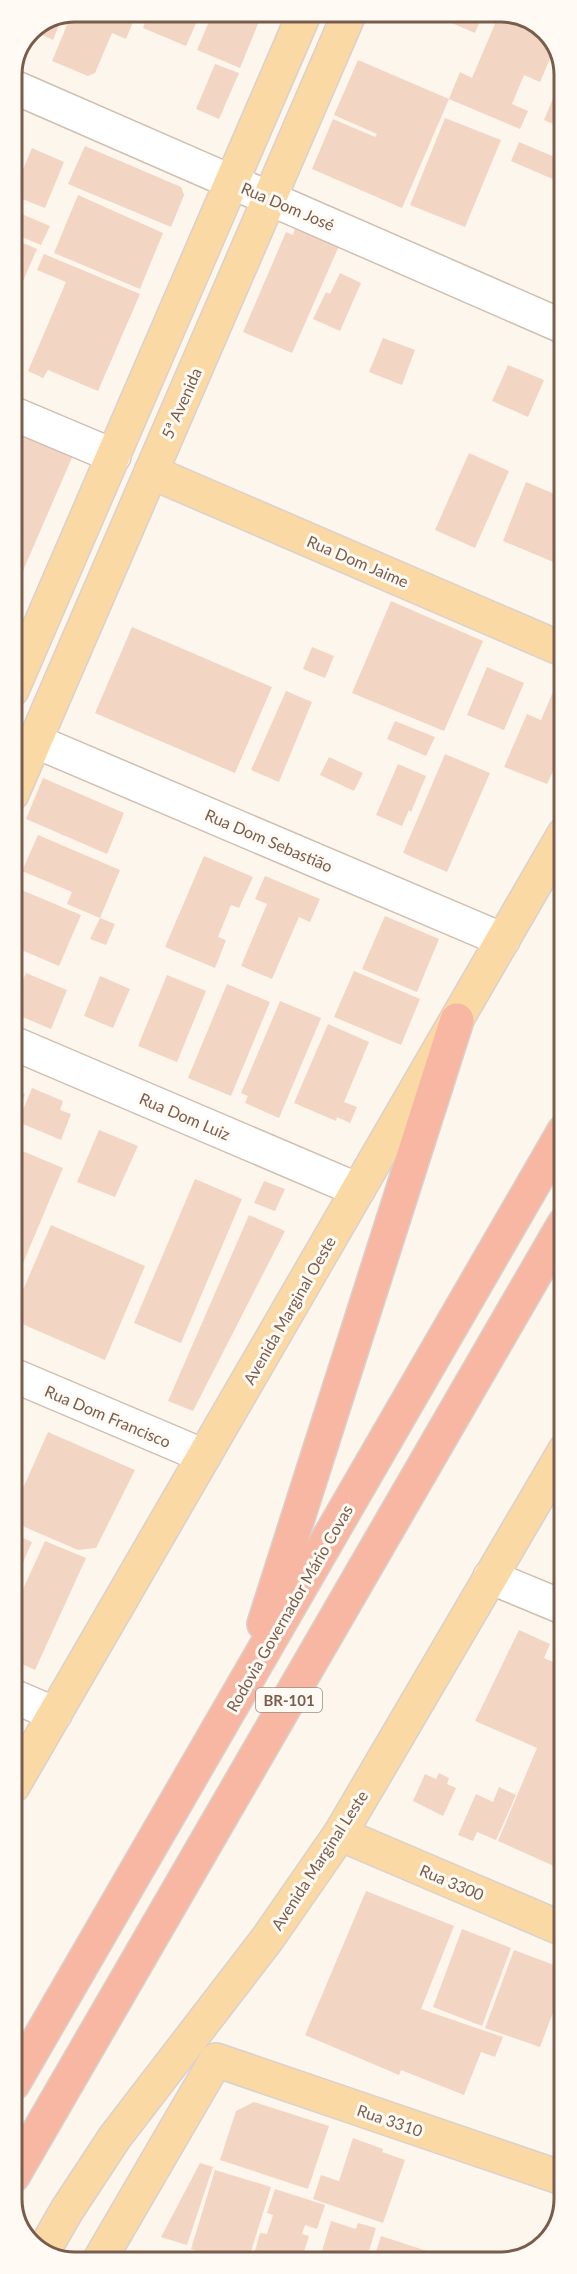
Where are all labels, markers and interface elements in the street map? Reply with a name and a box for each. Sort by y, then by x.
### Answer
street label: Rua Dom José [238,178,338,234]
street label: 5ª Avenida [157,365,205,441]
street label: Rua Dom Jaime [304,531,412,591]
street label: Rua Dom Sebastião [202,805,336,875]
street label: Rua Dom Luiz [137,1088,233,1144]
street label: Avenida Marginal Oeste [239,1233,339,1387]
street label: Rua Dom Francisco [42,1381,174,1451]
street label: Rodovia Governador Mário Covas [222,1501,356,1715]
road number: BR-101 [256,1688,322,1712]
street label: Avenida Marginal Leste [267,1787,371,1933]
street label: Rua 3300 [417,1860,487,1904]
street label: Rua 3310 [355,2100,425,2140]

